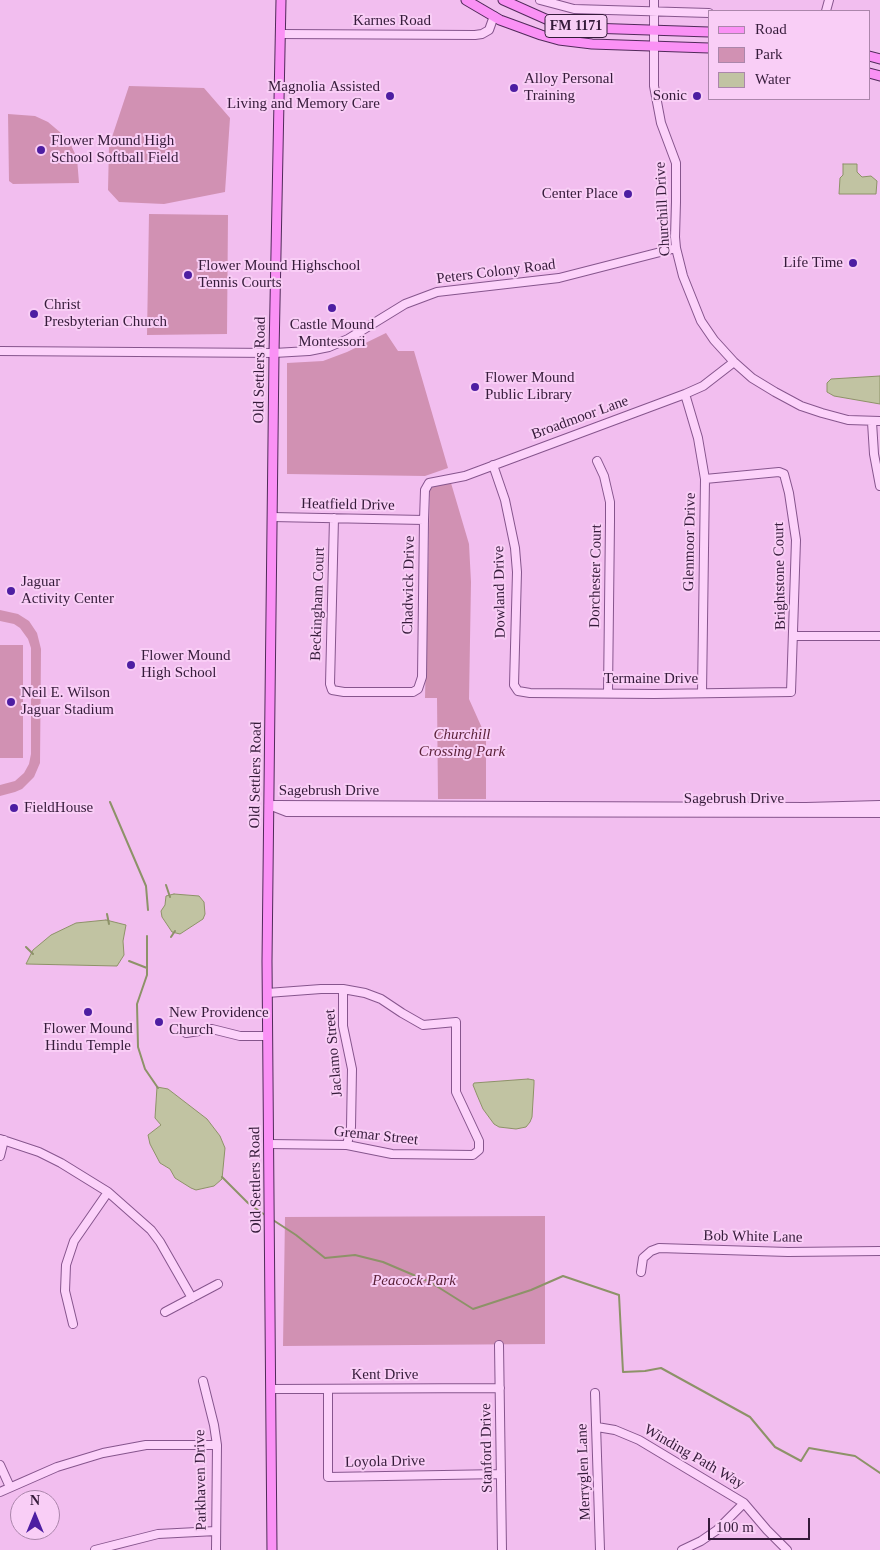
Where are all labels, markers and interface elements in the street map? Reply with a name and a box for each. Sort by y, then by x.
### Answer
legend [708,10,870,100]
street label: Karnes Road [353,12,431,30]
road number: FM 1171 [545,15,607,38]
text: Road [755,21,787,37]
text: Park [755,46,783,62]
place label: Alloy Personal Training [524,70,614,105]
text: Water [755,71,790,87]
place label: Magnolia Assisted Living and Memory Care [227,78,380,113]
marker: Alloy Personal Training [508,82,520,94]
place label: Sonic [653,87,687,105]
marker: Magnolia Assisted Living and Memory Care [384,90,396,102]
marker: Sonic [691,90,703,102]
place label: Flower Mound High School Softball Field [51,132,178,167]
marker: Flower Mound High School Softball Field [35,144,47,156]
street label: Churchill Drive [652,161,674,257]
place label: Center Place [542,185,618,203]
marker: Center Place [622,188,634,200]
place label: Life Time [783,254,843,272]
street label: Peters Colony Road [435,256,557,288]
place label: Flower Mound Highschool Tennis Courts [198,257,360,292]
marker: Life Time [847,257,859,269]
marker: Flower Mound Highschool Tennis Courts [182,269,194,281]
place label: Christ Presbyterian Church [44,296,167,331]
marker: Castle Mound Montessori [326,302,338,314]
marker: Christ Presbyterian Church [28,308,40,320]
place label: Castle Mound Montessori [290,316,374,351]
street label: Old Settlers Road [250,317,270,423]
place label: Flower Mound Public Library [485,369,575,404]
marker: Flower Mound Public Library [469,381,481,393]
street label: Broadmoor Lane [529,392,631,444]
street label: Glenmoor Drive [680,492,700,592]
street label: Heatfield Drive [301,495,395,515]
street label: Brightstone Court [770,522,790,630]
street label: Dorchester Court [586,524,606,628]
street label: Chadwick Drive [399,535,419,635]
street label: Dowland Drive [490,545,510,639]
street label: Beckingham Court [307,547,329,661]
place label: Jaguar Activity Center [21,573,114,608]
marker: Jaguar Activity Center [5,585,17,597]
place label: Flower Mound High School [141,647,231,682]
marker: Flower Mound High School [125,659,137,671]
street label: Termaine Drive [604,670,698,688]
place label: Neil E. Wilson Jaguar Stadium [21,684,114,719]
marker: Neil E. Wilson Jaguar Stadium [5,696,17,708]
street label: Old Settlers Road [246,722,266,828]
park label: Churchill Crossing Park [419,726,505,761]
street label: Sagebrush Drive [279,782,379,800]
street label: Sagebrush Drive [684,790,784,808]
place label: FieldHouse [24,799,93,817]
marker: FieldHouse [8,802,20,814]
place label: New Providence Church [169,1004,269,1039]
marker: Flower Mound Hindu Temple [82,1006,94,1018]
street label: Jaclamo Street [321,1008,347,1098]
marker: New Providence Church [153,1016,165,1028]
place label: Flower Mound Hindu Temple [43,1020,133,1055]
street label: Gremar Street [333,1123,419,1149]
street label: Old Settlers Road [246,1127,266,1233]
street label: Bob White Lane [703,1227,803,1247]
park label: Peacock Park [372,1272,456,1290]
street label: Kent Drive [351,1366,419,1384]
street label: Stanford Drive [477,1403,497,1493]
street label: Winding Path Way [640,1421,748,1493]
street label: Merryglen Lane [573,1423,595,1521]
street label: Parkhaven Drive [191,1429,211,1531]
street label: Loyola Drive [345,1452,425,1472]
north arrow [10,1490,60,1540]
text: N [30,1493,40,1508]
scale bar [710,1508,812,1540]
text: 100 m [716,1519,754,1535]

